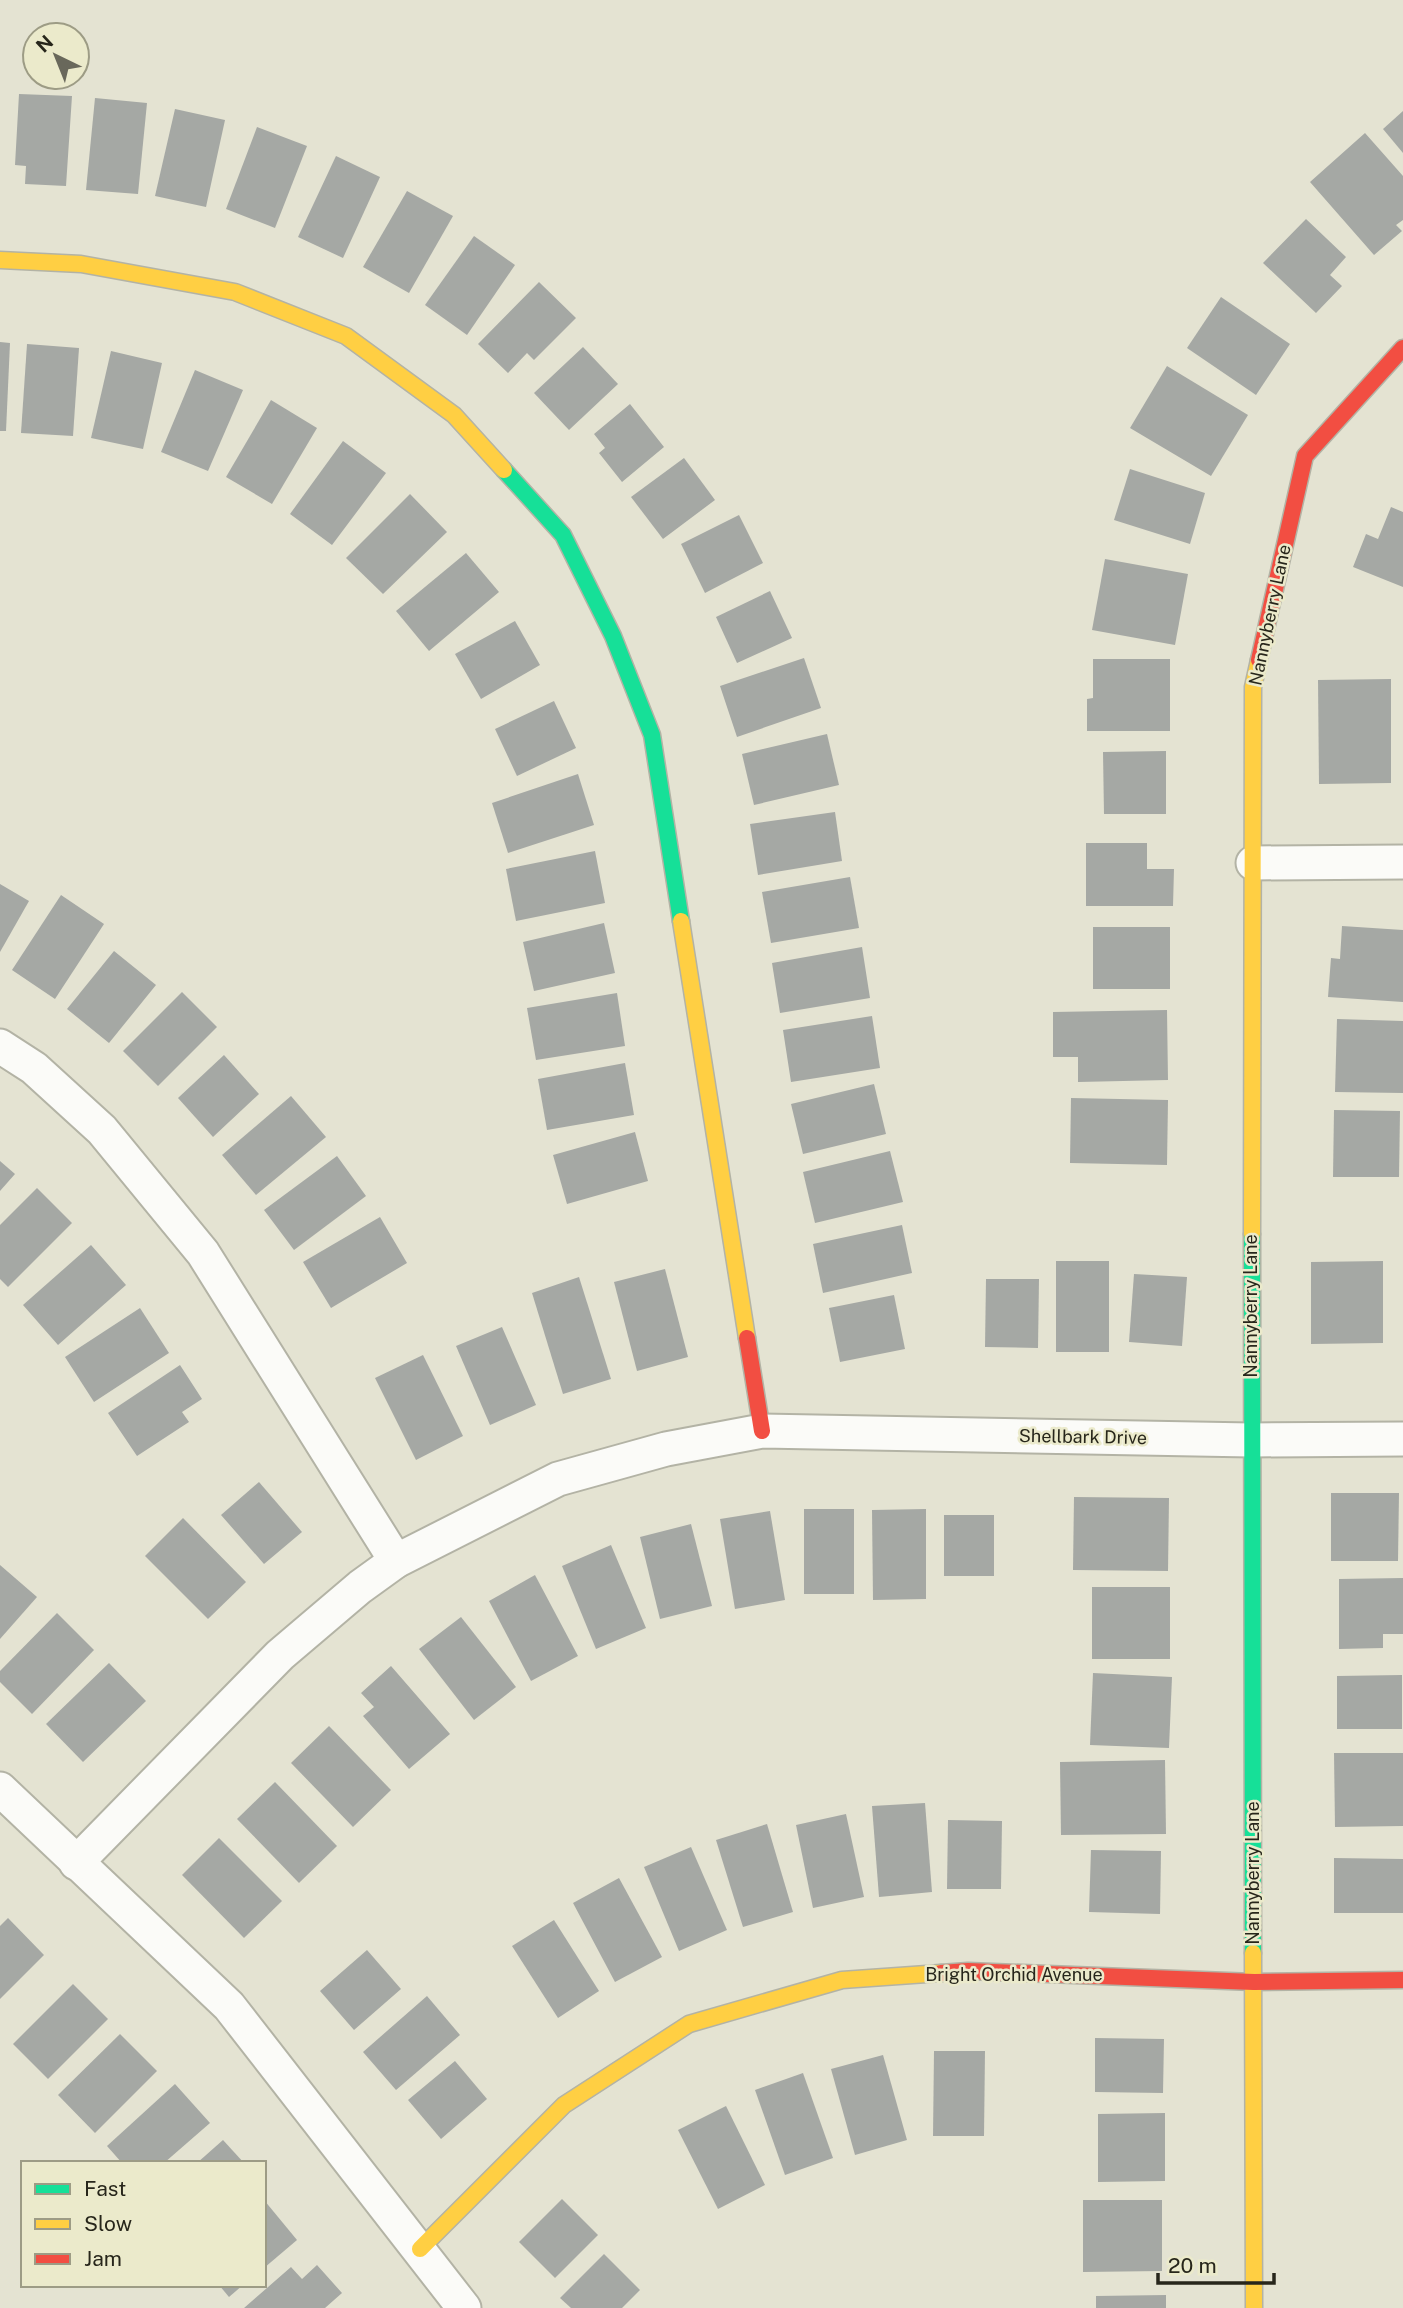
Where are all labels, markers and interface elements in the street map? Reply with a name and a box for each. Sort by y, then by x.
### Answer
north arrow [21,21,91,91]
text: N [31,30,57,57]
street label: Nannyberry Lane [1244,543,1295,687]
street label: Nannyberry Lane [1240,1234,1261,1378]
street label: Shellbark Drive [1019,1425,1147,1448]
street label: Nannyberry Lane [1242,1801,1263,1945]
street label: Bright Orchid Avenue [925,1964,1103,1985]
legend [21,2161,266,2287]
text: Fast [84,2176,126,2201]
text: Slow [84,2211,132,2236]
scale bar [1158,2242,1274,2286]
text: Jam [84,2246,122,2271]
text: 20 m [1168,2253,1217,2278]

